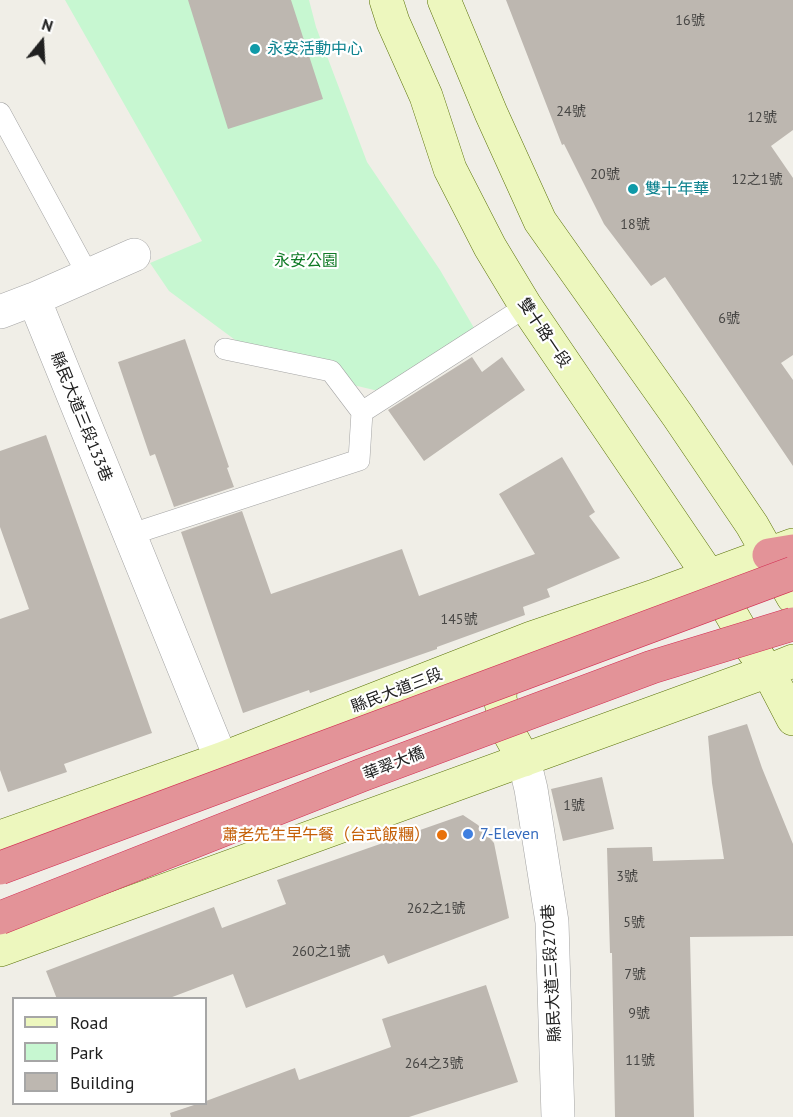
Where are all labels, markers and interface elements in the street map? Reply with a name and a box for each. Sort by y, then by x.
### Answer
north arrow [12,12,72,72]
house number: 16號 [675,13,705,29]
text: N [39,14,56,36]
place label: 永安活動中心 [267,39,363,59]
marker: 永安活動中心 [248,42,262,56]
house number: 24號 [556,104,586,120]
house number: 12號 [747,110,777,126]
house number: 20號 [590,167,620,183]
house number: 12之1號 [732,172,782,188]
place label: 雙十年華 [645,179,709,199]
marker: 雙十年華 [626,182,640,196]
house number: 18號 [620,217,650,233]
park label: 永安公園 [274,251,338,271]
street label: 雙十路一段 [514,294,574,372]
house number: 6號 [718,311,740,327]
street label: 縣民大道三段133巷 [46,349,116,485]
house number: 145號 [441,612,477,628]
street label: 縣民大道三段 [349,665,445,717]
street label: 華翠大橋 [361,744,427,784]
house number: 1號 [563,798,585,814]
place label: 7-Eleven [480,824,539,844]
place label: 蕭老先生早午餐（台式飯糰） [222,825,430,845]
marker: 7-Eleven [461,827,475,841]
marker: 蕭老先生早午餐（台式飯糰） [435,828,449,842]
house number: 3號 [616,869,638,885]
house number: 262之1號 [407,901,465,917]
street label: 縣民大道三段270巷 [539,904,565,1042]
house number: 5號 [623,915,645,931]
house number: 260之1號 [292,944,350,960]
house number: 7號 [624,967,646,983]
legend [12,997,207,1105]
house number: 9號 [628,1006,650,1022]
text: Road [70,1011,108,1034]
text: Park [70,1041,103,1064]
house number: 11號 [625,1053,655,1069]
house number: 264之3號 [405,1056,463,1072]
text: Building [70,1071,134,1094]

